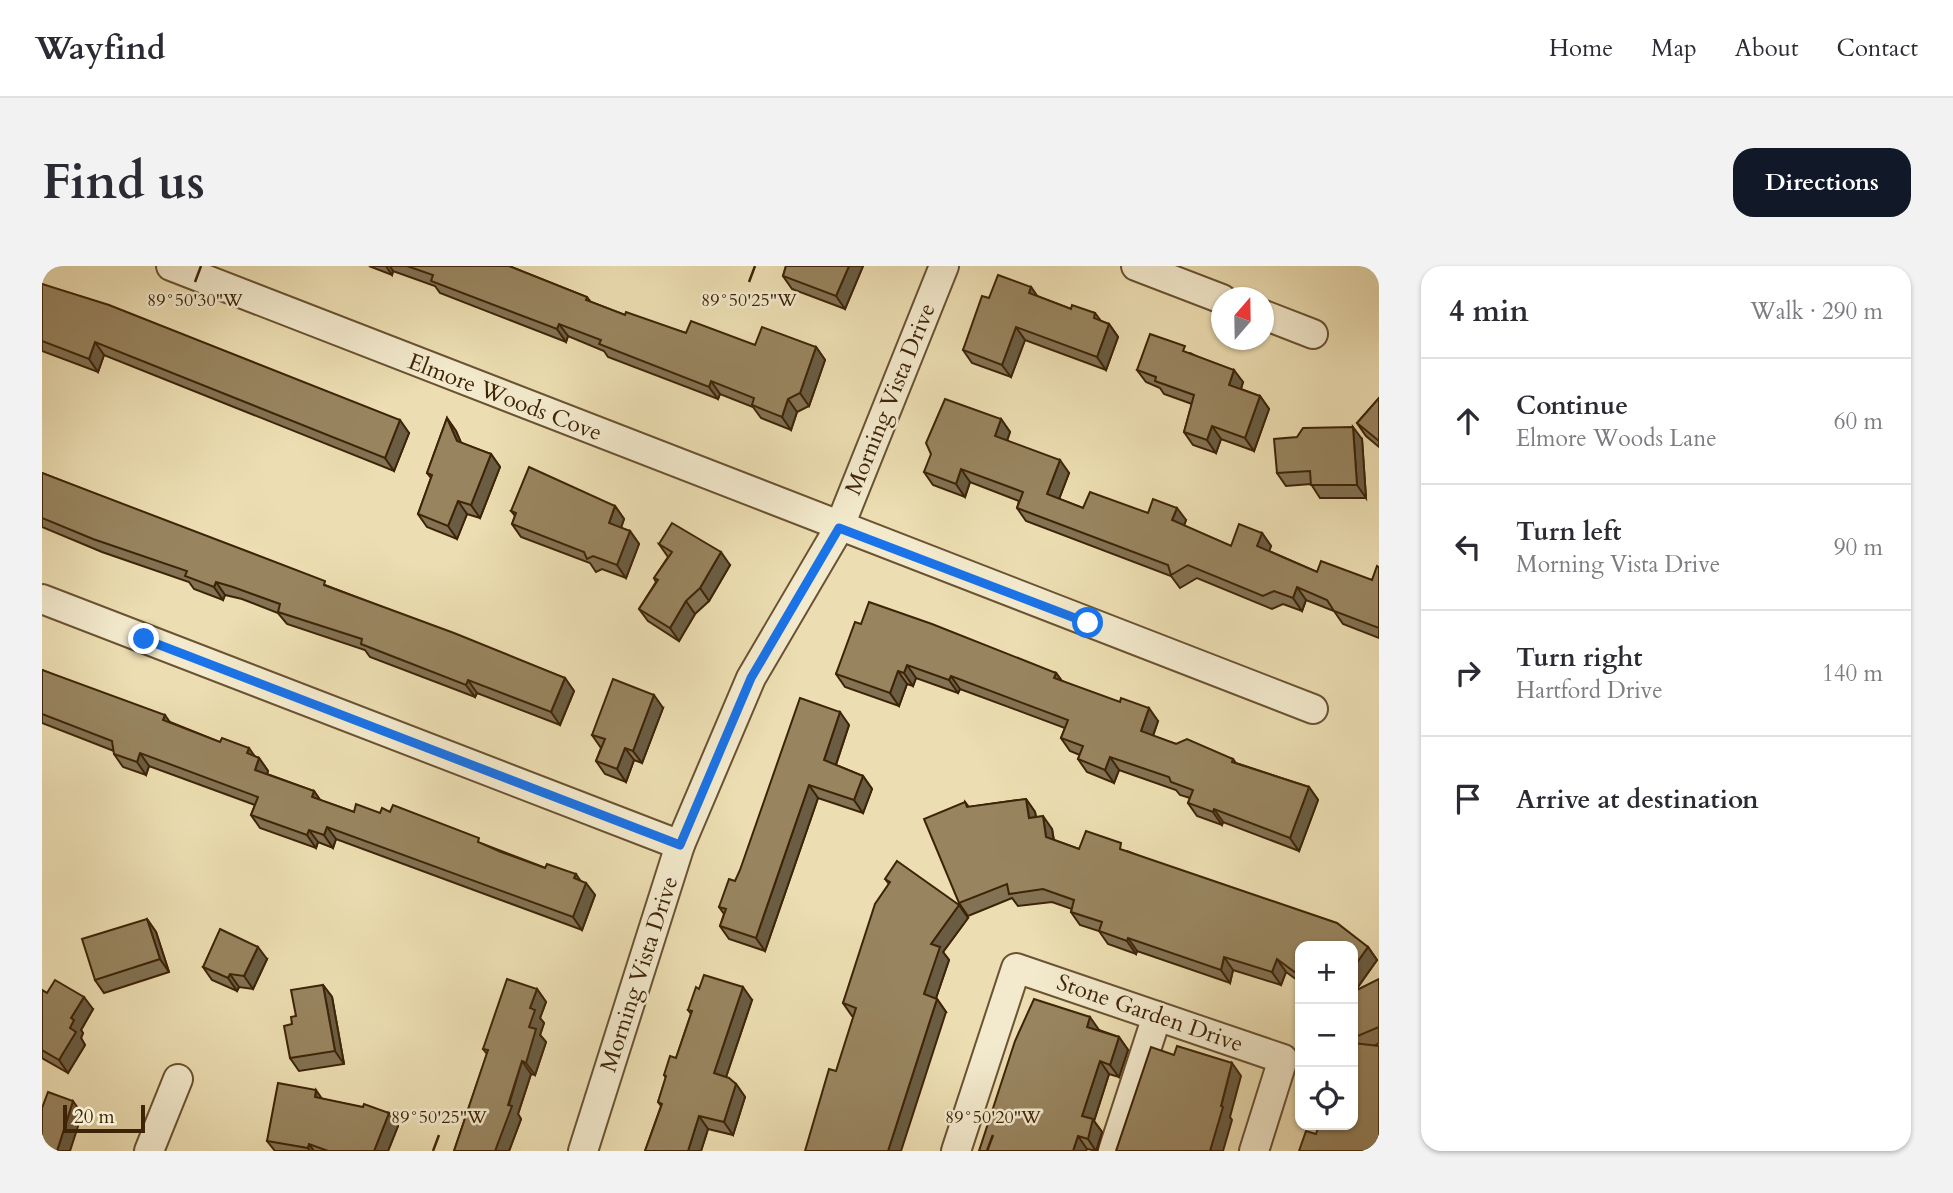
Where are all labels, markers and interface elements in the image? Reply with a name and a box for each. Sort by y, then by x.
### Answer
text: Wayfind [35,26,166,71]
text: Home [1549,32,1613,65]
text: Map [1651,32,1697,65]
text: About [1735,32,1799,65]
text: Contact [1837,32,1918,65]
button: Directions [1733,148,1911,217]
text: Find us [42,149,205,216]
north arrow [1211,287,1274,350]
text: 89°50'30"W [147,288,243,313]
text: 89°50'25"W [701,288,797,313]
text: 4 min [1449,291,1529,332]
text: Walk · 290 m [1750,296,1883,327]
street label: Morning Vista Drive [837,299,943,499]
street label: Elmore Woods Cove [404,346,606,448]
text: Continue [1516,388,1628,423]
icon: ahead [1449,402,1487,440]
text: 60 m [1834,406,1883,437]
text: Elmore Woods Lane [1516,423,1717,454]
text: Turn left [1516,514,1621,549]
icon: left [1449,528,1487,566]
text: 90 m [1834,532,1883,563]
text: Morning Vista Drive [1516,549,1720,580]
route start [1072,607,1103,638]
route end [128,623,159,654]
text: Turn right [1516,640,1643,675]
icon: right [1449,654,1487,692]
text: 140 m [1822,658,1883,689]
text: Hartford Drive [1516,675,1663,706]
icon: arrive [1449,780,1487,818]
text: Arrive at destination [1516,782,1759,817]
street label: Morning Vista Drive [593,872,685,1076]
map controls [1295,941,1358,1130]
button: + [1295,941,1358,1004]
street label: Stone Garden Drive [1053,967,1247,1059]
button: − [1295,1004,1358,1067]
button: locate [1295,1067,1358,1130]
scale bar [63,1102,145,1134]
text: 20 m [74,1104,115,1130]
text: 89°50'25"W [391,1105,487,1130]
text: 89°50'20"W [945,1105,1041,1130]

